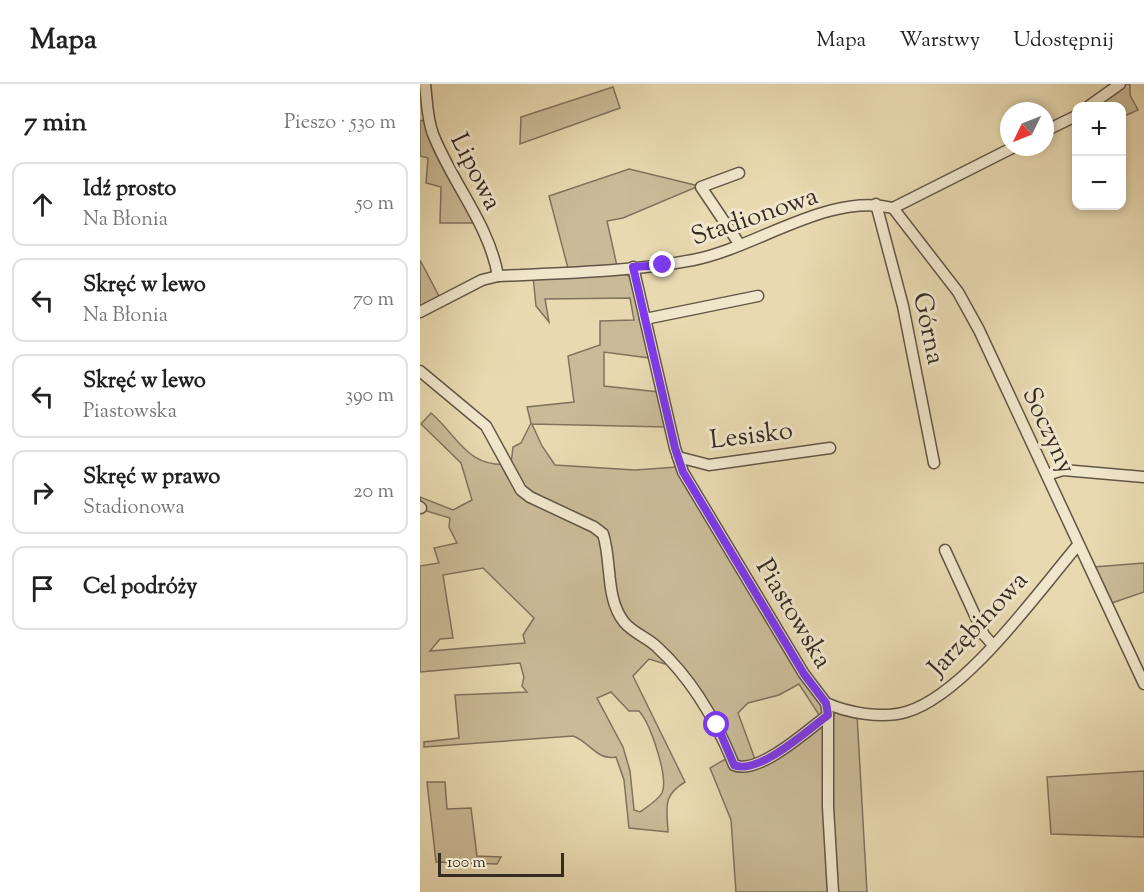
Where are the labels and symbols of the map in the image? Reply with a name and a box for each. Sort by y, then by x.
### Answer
north arrow [1000,102,1054,156]
street label: Lipowa [440,127,510,217]
street label: Stadionowa [686,178,823,256]
route end [649,251,675,277]
street label: Górna [902,289,953,368]
street label: Soczyny [1012,382,1084,481]
street label: Lesisko [708,413,795,460]
street label: Piastowska [746,552,840,676]
street label: Jarzębinowa [919,564,1037,687]
route start [703,711,729,737]
scale bar [438,850,564,878]

